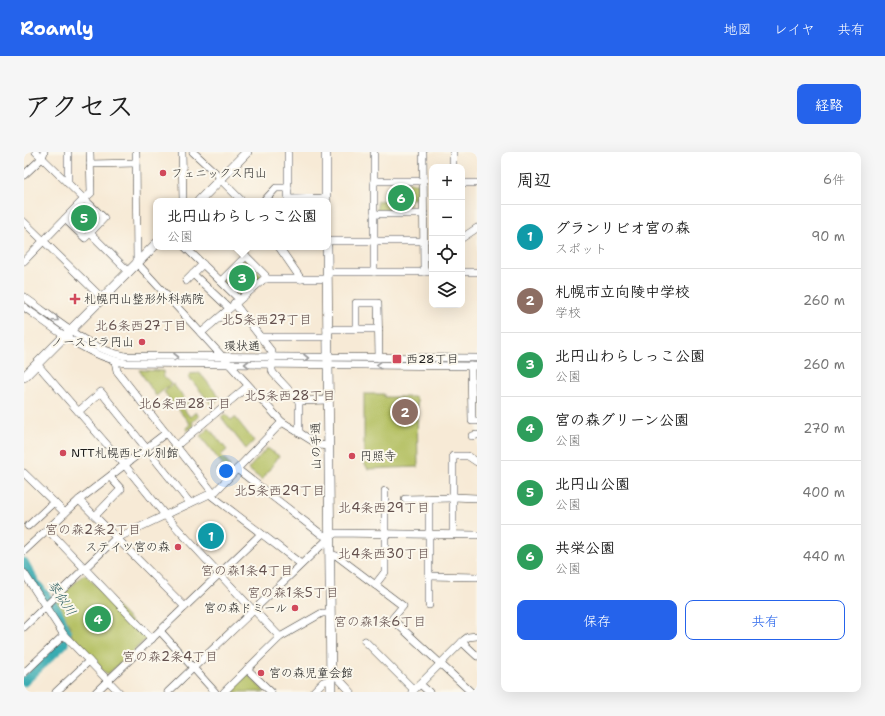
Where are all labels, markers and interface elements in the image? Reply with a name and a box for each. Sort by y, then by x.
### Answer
text: Roamly [20,16,94,41]
text: 地図 [724,20,752,38]
text: レイヤ [774,20,815,38]
text: 共有 [837,20,865,38]
button: 経路 [797,84,861,124]
text: アクセス [24,87,134,125]
map controls [429,164,465,308]
button: + [429,164,465,200]
place label: フェニックス円山 [171,165,267,181]
marker: フェニックス円山 [158,168,168,178]
text: 周辺 [517,169,551,191]
text: 6件 [823,171,845,188]
pin: 6 [388,183,414,213]
popup [153,198,331,250]
button: − [429,200,465,236]
pin: 5 [71,203,97,233]
text: 北円山わらしっこ公園 [167,206,317,226]
text: グランリビオ宮の森 [555,218,690,238]
text: 公園 [167,228,193,245]
text: 1 [527,228,533,245]
text: 90 m [811,228,845,245]
button: locate [429,236,465,272]
text: スポット [555,240,607,257]
pin: 3 [229,263,255,293]
button: layers [429,272,465,308]
text: 札幌市立向陵中学校 [555,282,690,302]
place label: 札幌円山整形外科病院 [84,291,204,307]
text: 2 [525,292,535,309]
text: 260 m [803,292,845,309]
marker: 札幌円山整形外科病院 [69,293,81,305]
text: 学校 [555,304,581,321]
district label: 北5条西27丁目 [222,311,312,328]
one-way arrow [52,314,59,322]
district label: 北6条西27丁目 [95,317,187,334]
place label: ノースビラ円山 [51,334,134,350]
marker: ノースビラ円山 [137,337,147,347]
street label: 環状通 [224,338,260,354]
text: 北円山わらしっこ公園 [555,346,705,366]
place label: 西28丁目 [406,351,458,367]
one-way arrow [173,353,179,361]
marker: 西28丁目 [391,353,403,365]
one-way arrow [303,354,309,362]
text: 3 [525,356,535,373]
text: 260 m [803,356,845,373]
one-way arrow [244,360,250,368]
one-way arrow [376,361,382,369]
text: 公園 [555,368,581,385]
district label: 北5条西28丁目 [245,387,335,404]
district label: 北6条西28丁目 [139,395,231,412]
pin: 2 [392,397,418,427]
text: 宮の森グリーン公園 [555,410,689,430]
text: 4 [525,420,535,437]
text: 270 m [803,420,845,437]
street label: 山の手通 [308,422,324,470]
text: 公園 [555,432,581,449]
place label: NTT札幌西ビル別館 [71,445,179,461]
marker: NTT札幌西ビル別館 [58,448,68,458]
place label: 円照寺 [360,448,396,464]
marker: 円照寺 [347,451,357,461]
your location [216,461,236,481]
text: 北円山公園 [555,474,630,494]
district label: 北5条西29丁目 [235,482,325,499]
text: 5 [526,484,534,501]
text: 400 m [802,484,845,501]
text: 公園 [555,496,581,513]
district label: 北4条西29丁目 [338,499,430,516]
district label: 宮の森2条2丁目 [45,521,141,538]
pin: 1 [198,521,224,551]
text: 共栄公園 [555,538,615,558]
place label: ステイツ宮の森 [85,539,170,555]
marker: ステイツ宮の森 [173,542,183,552]
district label: 北4条西30丁目 [338,545,430,562]
text: 6 [525,548,535,565]
text: 440 m [803,548,845,565]
text: 公園 [555,560,581,577]
district label: 宮の森1条4丁目 [201,562,293,579]
water label: 琴似川 [44,577,80,619]
district label: 宮の森1条5丁目 [247,584,339,601]
place label: 宮の森ドミール [204,600,287,616]
button: 保存 [517,600,677,640]
button: 共有 [685,600,845,640]
marker: 宮の森ドミール [290,603,300,613]
pin: 4 [85,604,111,634]
district label: 宮の森1条6丁目 [334,613,426,630]
district label: 宮の森2条4丁目 [122,648,218,665]
place label: 宮の森児童会館 [269,665,353,681]
marker: 宮の森児童会館 [256,668,266,678]

